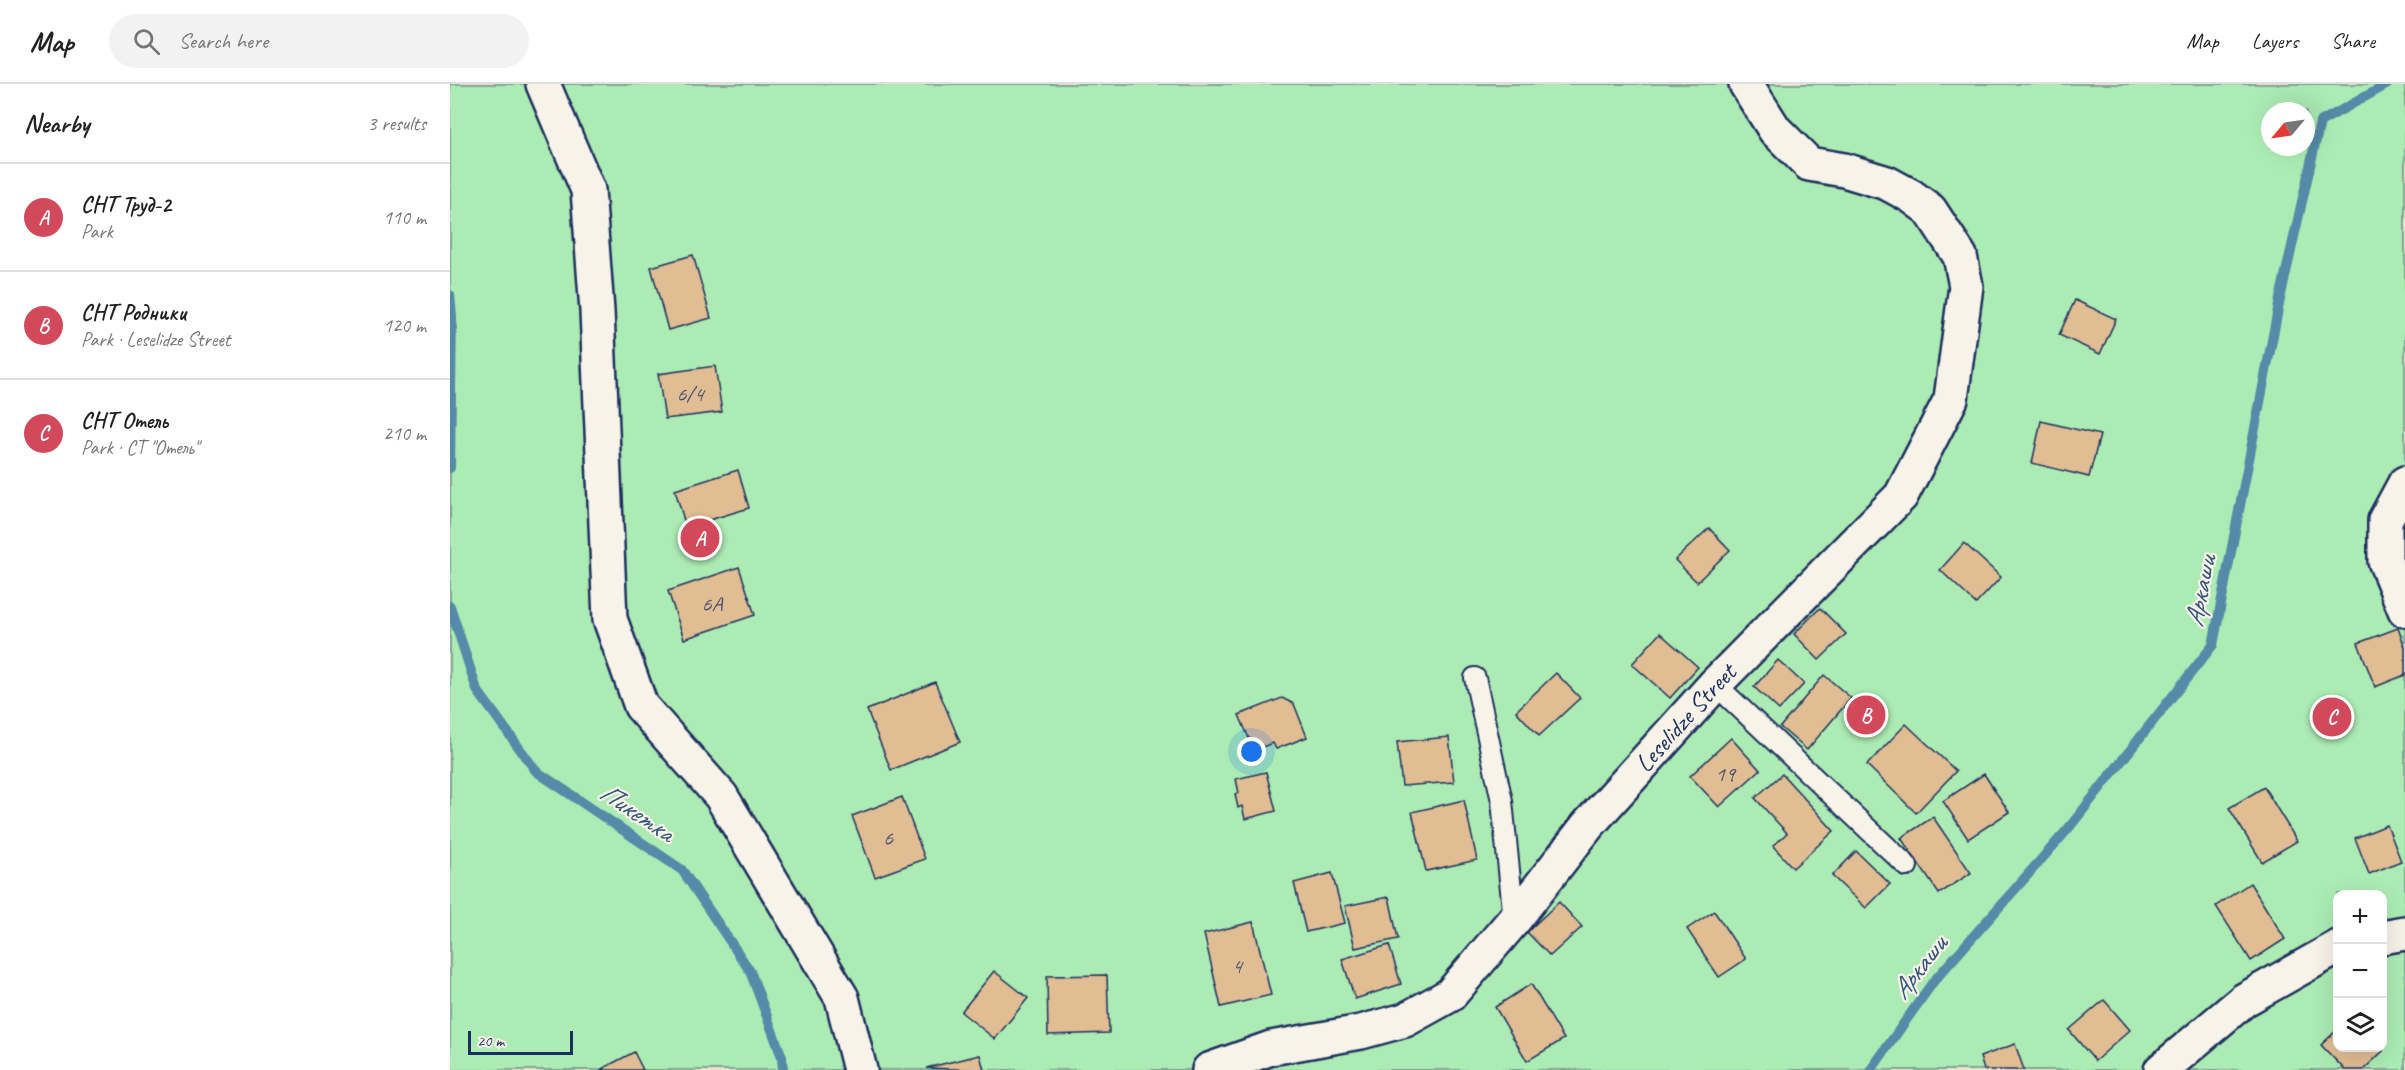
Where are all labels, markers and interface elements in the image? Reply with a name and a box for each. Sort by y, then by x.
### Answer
search box [109,14,529,68]
text: Map [30,24,73,59]
icon: search [130,25,163,58]
text: Search here [178,27,268,55]
text: Map [2186,28,2219,54]
text: Layers [2252,28,2298,54]
text: Share [2331,28,2375,54]
north arrow [2261,102,2315,156]
text: Nearby [24,107,89,140]
text: 3 results [367,111,426,136]
text: СНТ Труд-2 [81,191,171,219]
text: A [38,205,49,230]
text: 110 m [383,205,426,230]
text: Park [81,219,113,244]
text: СНТ Родники [81,299,186,327]
text: B [38,313,49,338]
text: 120 m [383,313,426,338]
text: Park · Leselidze Street [81,327,230,352]
house number: 6/4 [676,380,706,408]
text: СНТ Отель [81,407,168,435]
text: C [39,421,48,446]
text: 210 m [383,421,426,446]
text: Park · СТ "Отель" [81,435,198,460]
pin: A [680,516,720,560]
water label: Аркаши [2176,550,2224,630]
house number: 6А [702,590,723,618]
street label: Leselidze Street [1628,655,1745,779]
pin: B [1846,692,1886,738]
pin: C [2312,694,2352,740]
your location [1237,737,1266,766]
house number: 19 [1715,760,1737,788]
water label: Пикетка [593,775,683,851]
house number: 6 [883,824,894,852]
map controls [2333,890,2387,1052]
button: + [2333,890,2387,944]
water label: Аркаши [1883,927,1956,1006]
button: − [2333,944,2387,998]
house number: 4 [1232,952,1244,980]
button: layers [2333,998,2387,1052]
scale bar [468,1028,573,1056]
text: 20 m [477,1031,504,1051]

